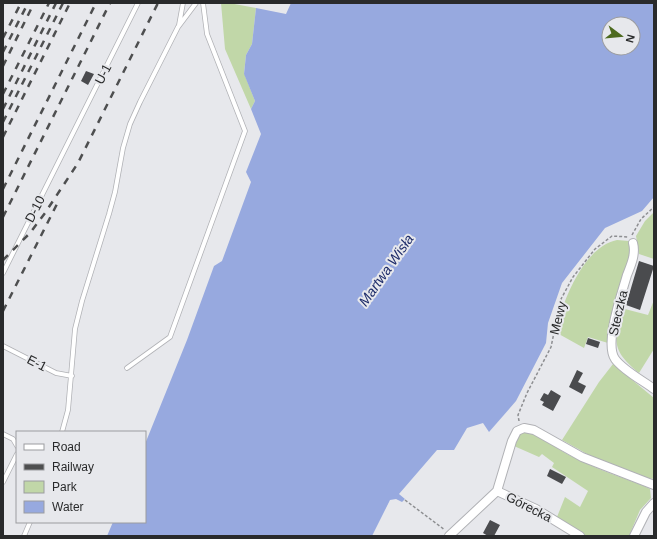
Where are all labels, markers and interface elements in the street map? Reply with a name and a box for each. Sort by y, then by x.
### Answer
north arrow [601,16,641,56]
text: N [624,33,637,44]
street label: U-1 [92,61,114,87]
street label: D-10 [22,193,48,225]
water label: Martwa Wisła [355,231,417,309]
street label: Steczka [605,288,631,337]
street label: Mewy [547,299,570,336]
street label: E-1 [25,352,49,374]
legend [16,431,146,523]
text: Road [52,440,81,454]
text: Railway [52,460,94,474]
text: Park [52,480,78,494]
street label: Górecka [504,489,555,525]
text: Water [52,500,84,514]

